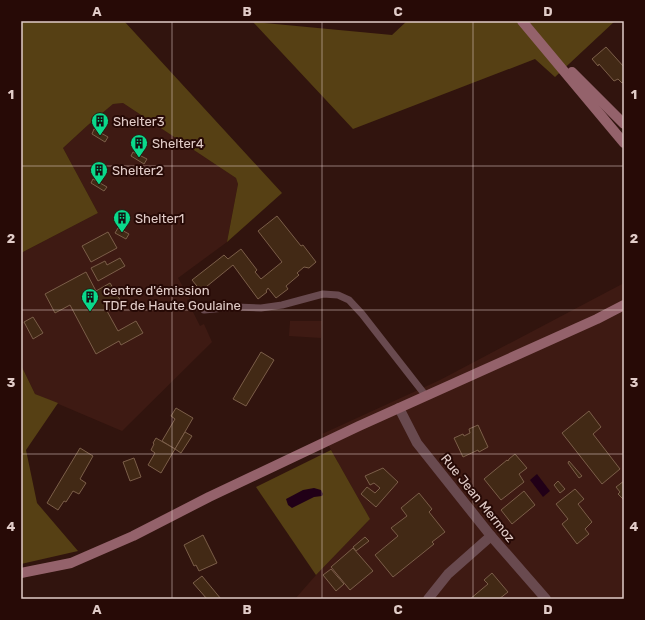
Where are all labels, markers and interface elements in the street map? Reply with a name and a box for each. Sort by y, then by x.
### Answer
text: A [92,4,102,19]
text: B [242,4,252,19]
text: C [393,4,403,19]
text: D [543,4,553,19]
text: 1 [8,87,14,102]
text: 1 [631,87,637,102]
building icon: Shelter3 [90,111,110,136]
place label: Shelter3 [113,114,165,129]
building icon: Shelter4 [129,133,149,158]
place label: Shelter4 [152,136,204,151]
building icon: Shelter2 [89,160,109,185]
place label: Shelter2 [112,163,163,178]
building icon: Shelter1 [112,208,132,233]
place label: Shelter1 [135,211,184,226]
text: 2 [7,231,15,246]
text: 2 [630,231,638,246]
place label: centre d'émission TDF de Haute Goulaine [103,283,241,313]
building icon: centre d'émission TDF de Haute Goulaine [80,287,100,312]
text: 3 [7,375,16,390]
text: 3 [630,375,639,390]
street label: Rue Jean Mermoz [438,451,518,545]
text: 4 [7,519,16,534]
text: 4 [630,519,639,534]
text: A [92,602,102,617]
text: B [242,602,252,617]
text: C [393,602,403,617]
text: D [543,602,553,617]

